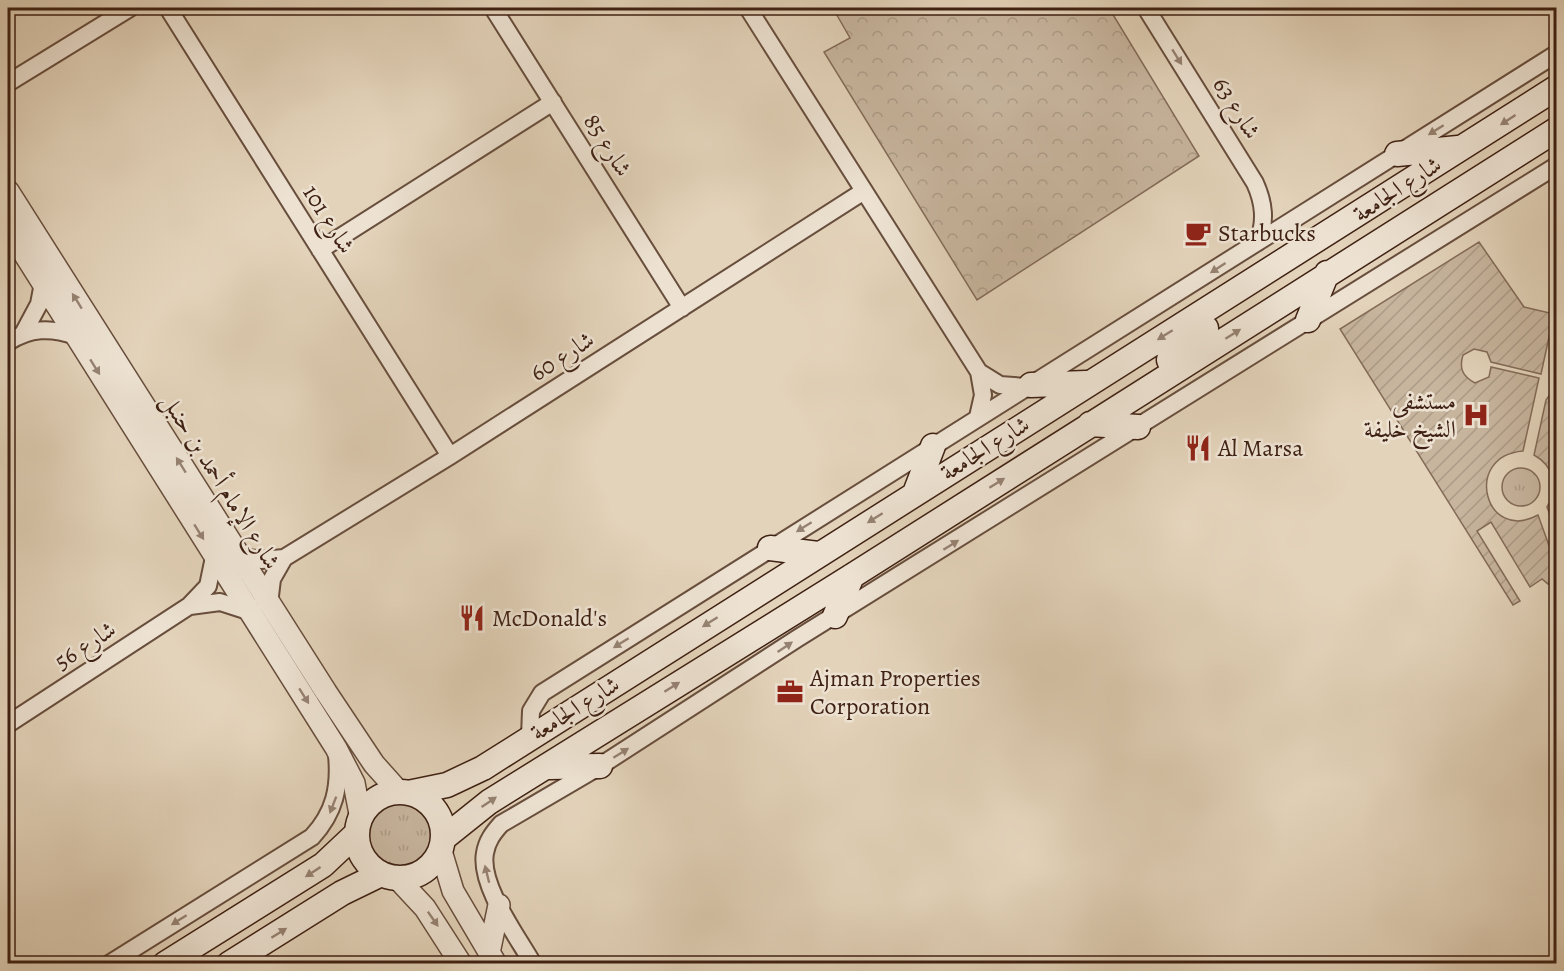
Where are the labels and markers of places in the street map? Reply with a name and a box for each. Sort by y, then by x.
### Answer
place label: Starbucks [1218,217,1316,249]
cafe icon: Starbucks [1183,218,1213,248]
place label: مستشفى الشيخ خليفة [1364,385,1456,450]
hospital icon: مستشفى الشيخ خليفة [1461,400,1491,430]
place label: Al Marsa [1217,432,1304,464]
restaurant icon: Al Marsa [1183,433,1213,463]
place label: McDonald's [492,602,607,634]
restaurant icon: McDonald's [457,603,487,633]
place label: Ajman Properties Corporation [809,662,981,722]
office icon: Ajman Properties Corporation [775,677,805,707]

